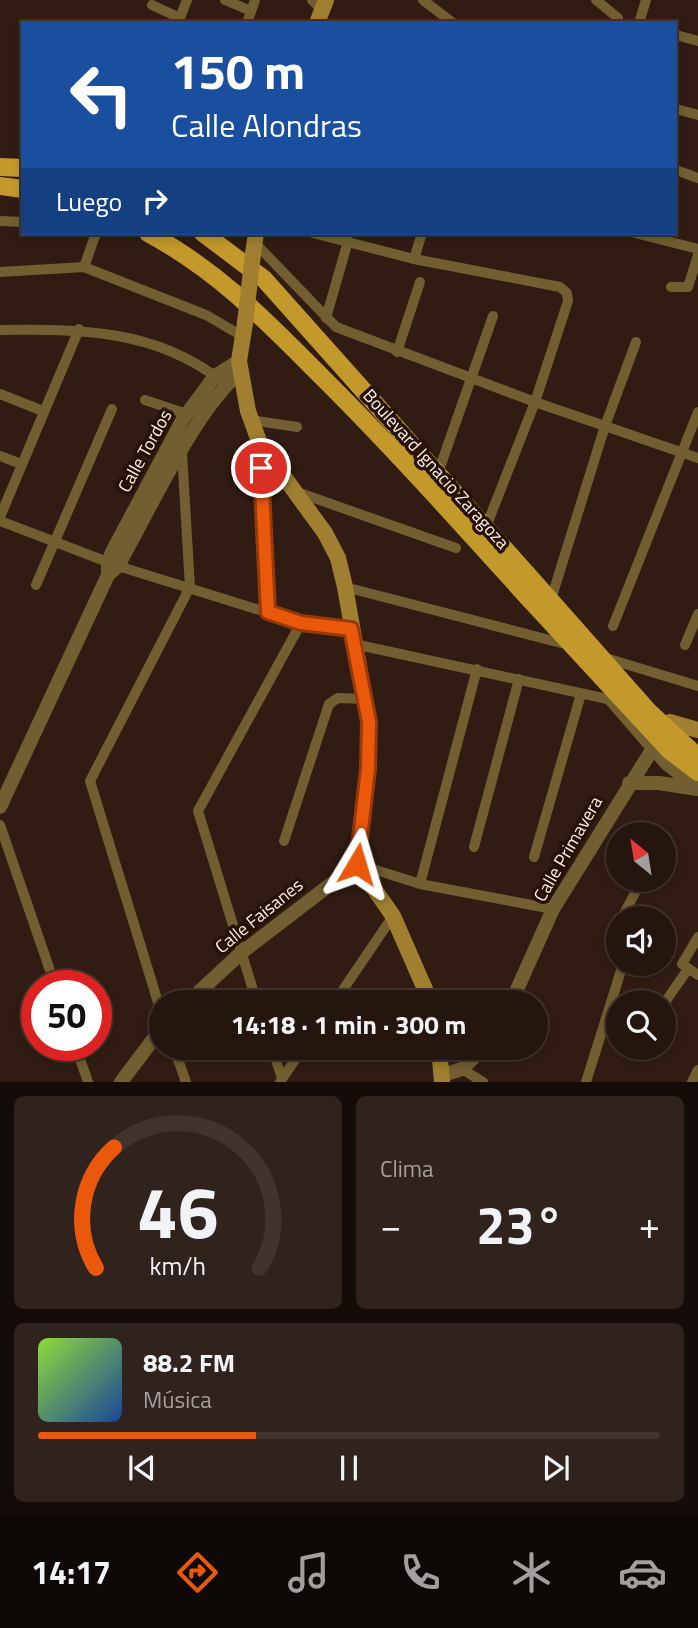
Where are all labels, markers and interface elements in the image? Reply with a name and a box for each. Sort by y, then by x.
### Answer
text: 150 m [171,33,305,108]
icon: left [56,49,147,140]
text: Calle Alondras [171,101,362,149]
text: Luego [56,182,122,221]
icon: right [136,182,174,220]
street label: Boulevard Ignacio Zaragoza [357,383,516,555]
street label: Calle Tordos [111,404,178,497]
pin [231,438,291,498]
icon: arrive [242,449,280,487]
street label: Calle Primavera [526,791,609,907]
north arrow [606,822,676,892]
map controls [606,822,676,1060]
position arrow [320,827,394,901]
street label: Calle Faisanes [209,872,309,960]
button: sound [606,906,676,976]
speed limit sign: 50 [21,970,112,1061]
button: search [606,990,676,1060]
text: 14:18 · 1 min · 300 m [231,1005,466,1044]
text: Clima [380,1151,434,1186]
text: 46 [137,1157,219,1267]
text: 23° [476,1185,564,1264]
text: − [380,1196,401,1254]
text: + [639,1196,660,1254]
text: km/h [150,1247,206,1285]
text: 88.2 FM [143,1343,235,1382]
text: Música [143,1382,212,1417]
icon: previous [123,1449,161,1487]
icon: pause [330,1449,368,1487]
icon: next [537,1449,575,1487]
text: 14:17 [31,1548,111,1596]
icon: directions [173,1548,222,1597]
icon: music [284,1548,333,1597]
icon: phone [396,1548,445,1597]
icon: climate [507,1548,556,1597]
icon: car [618,1548,667,1597]

